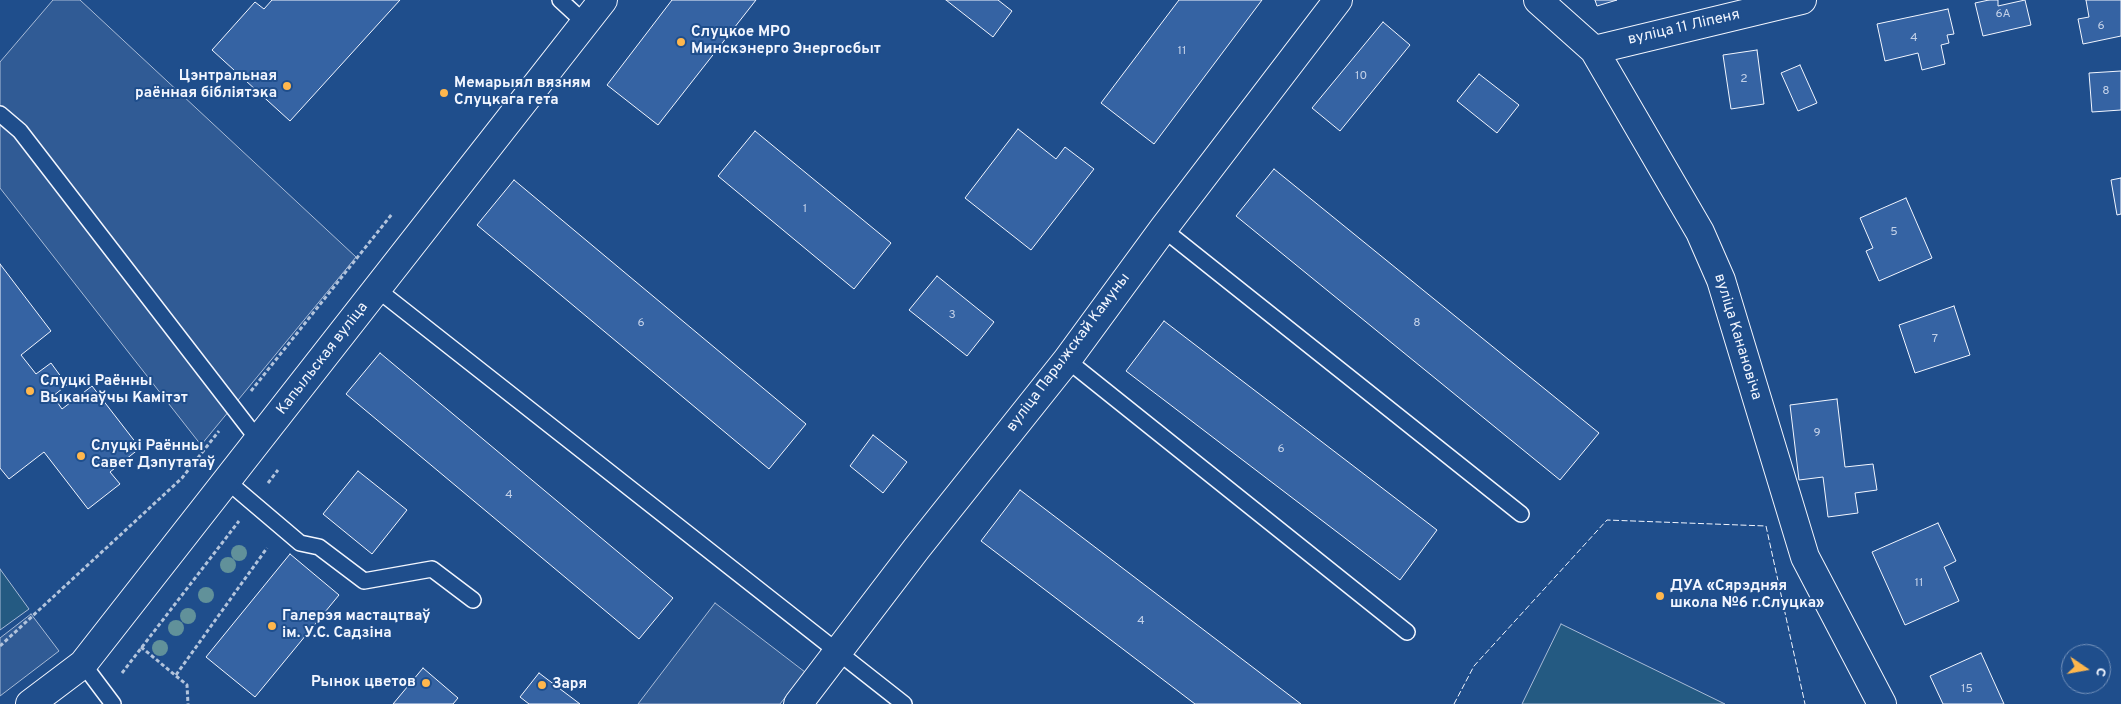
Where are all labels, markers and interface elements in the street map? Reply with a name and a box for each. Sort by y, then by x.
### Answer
street label: вуліца 11 Ліпеня [1626,6,1742,50]
house number: 6А [1995,8,2011,22]
house number: 6 [2097,20,2105,34]
place label: Слуцкое МРО Минскэнерго Энергосбыт [691,24,881,59]
house number: 4 [1910,32,1918,46]
marker: Слуцкое МРО Минскэнерго Энергосбыт [675,36,687,48]
house number: 11 [1178,45,1186,59]
place label: Цэнтральная раённая бібліятэка [135,68,277,103]
house number: 10 [1355,70,1367,84]
house number: 2 [1740,73,1748,87]
place label: Мемарыял вязням Слуцкага гета [454,75,591,110]
marker: Цэнтральная раённая бібліятэка [281,80,293,92]
house number: 8 [2102,85,2110,99]
marker: Мемарыял вязням Слуцкага гета [438,87,450,99]
house number: 1 [803,203,807,217]
house number: 5 [1890,226,1898,240]
street label: вуліца Парыжскай Камуны [1004,270,1134,436]
street label: вуліца Канановіча [1709,272,1765,402]
street label: Капыльская вуліца [273,299,373,419]
house number: 3 [948,309,956,323]
house number: 6 [637,317,645,331]
house number: 8 [1413,317,1421,331]
house number: 7 [1932,333,1938,347]
place label: Слуцкі Раённы Выканаўчы Камітэт [40,373,188,408]
marker: Слуцкі Раённы Выканаўчы Камітэт [24,385,36,397]
house number: 9 [1813,427,1821,441]
place label: Слуцкі Раённы Савет Дэпутатаў [91,438,215,473]
house number: 6 [1277,443,1285,457]
marker: Слуцкі Раённы Савет Дэпутатаў [75,450,87,462]
house number: 4 [505,489,513,503]
house number: 11 [1915,577,1923,591]
place label: ДУА «Сярэдняя школа №6 г.Слуцка» [1670,578,1824,613]
marker: ДУА «Сярэдняя школа №6 г.Слуцка» [1654,590,1666,602]
place label: Галерэя мастацтваў ім. У.С. Садзіна [282,608,430,643]
house number: 4 [1137,615,1145,629]
marker: Галерэя мастацтваў ім. У.С. Садзіна [266,620,278,632]
north arrow [2061,644,2111,694]
text: С [2091,666,2109,678]
place label: Рынок цветов [311,674,416,692]
place label: Заря [552,676,587,694]
marker: Рынок цветов [420,677,432,689]
marker: Заря [536,679,548,691]
house number: 15 [1961,683,1973,697]

